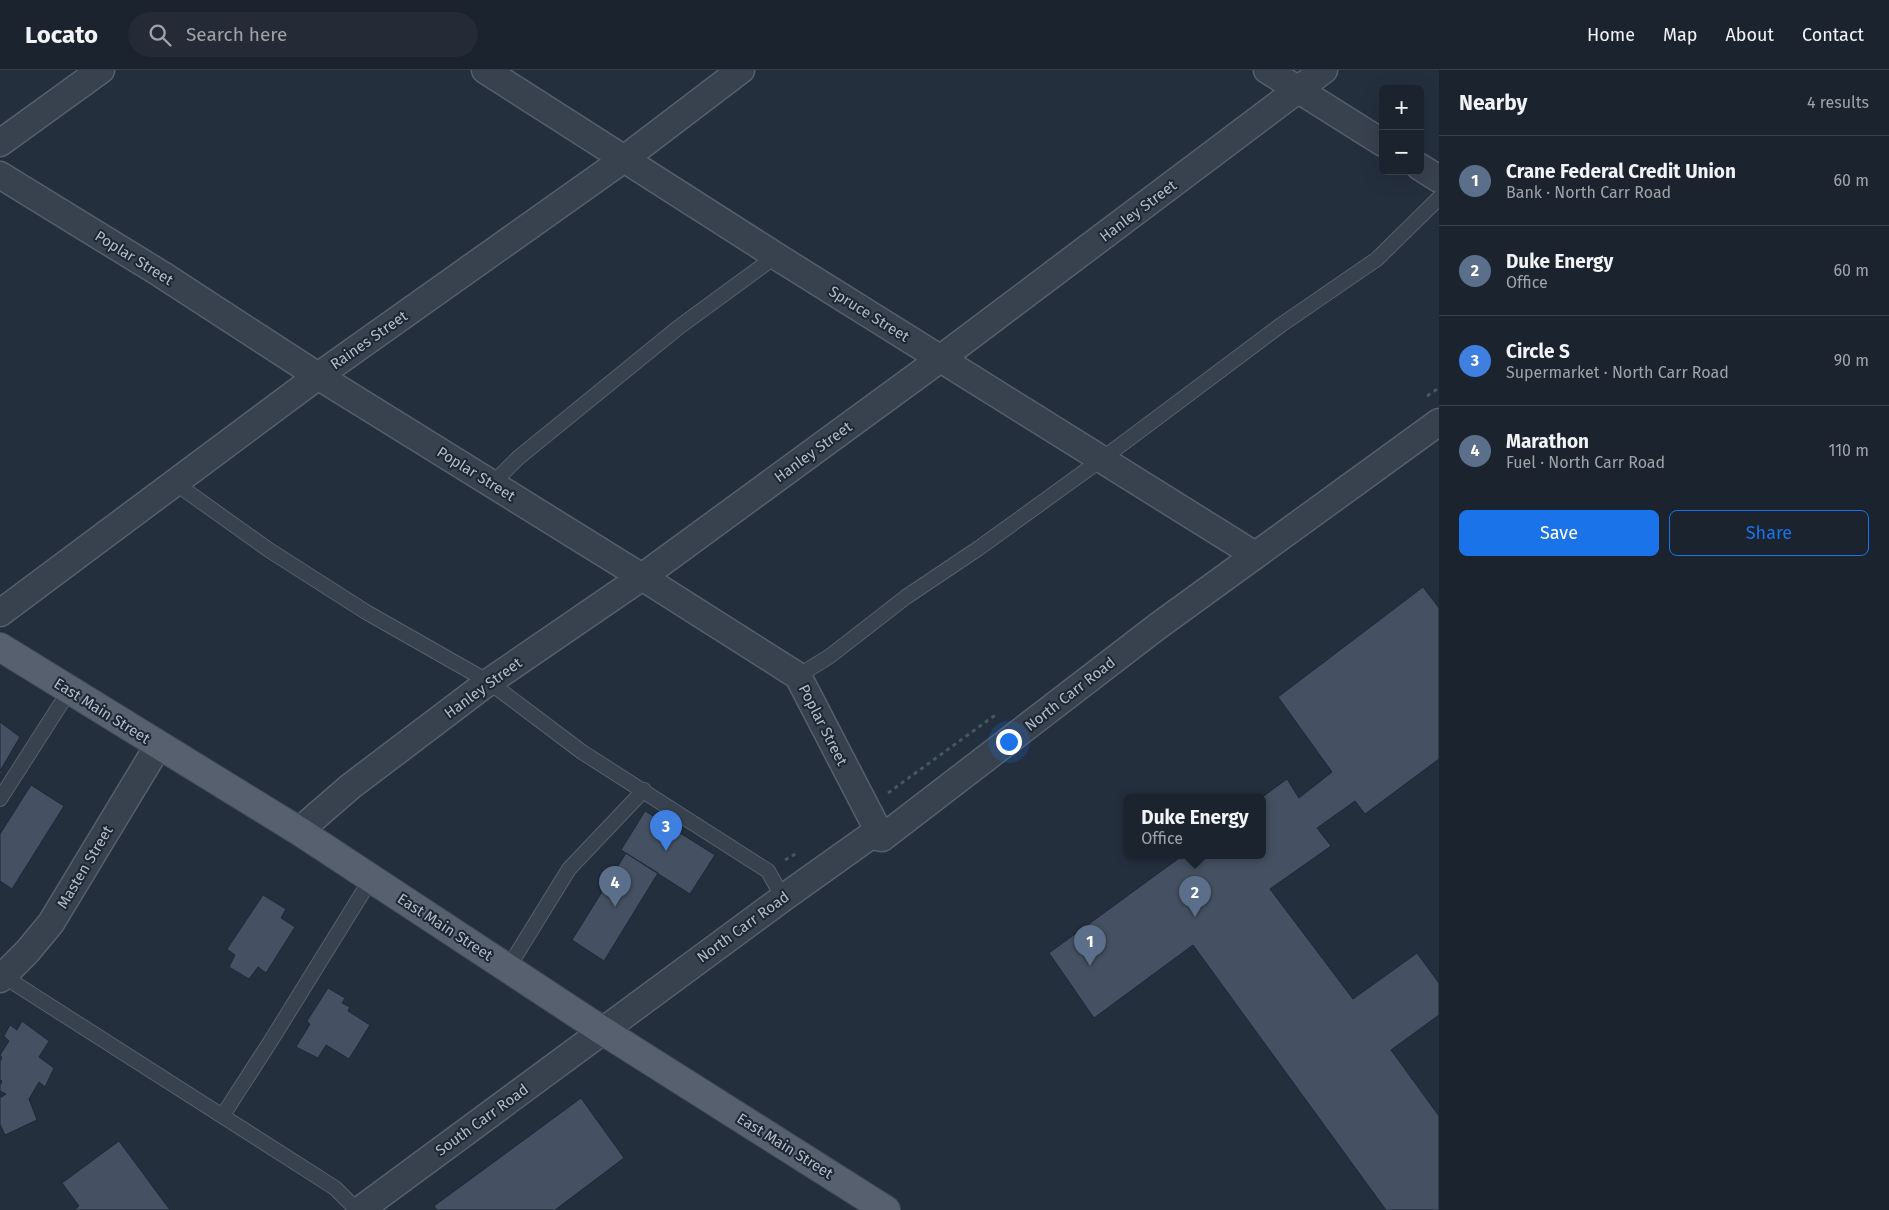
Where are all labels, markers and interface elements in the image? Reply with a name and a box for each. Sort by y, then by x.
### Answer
search box [128,12,478,57]
text: Locato [25,21,98,49]
icon: search [146,21,174,49]
text: Search here [186,23,287,46]
text: Home [1587,24,1635,46]
text: Map [1663,24,1697,46]
text: About [1725,24,1774,46]
text: Contact [1802,24,1864,46]
map controls [1379,85,1424,175]
button: + [1379,85,1424,130]
text: Nearby [1459,90,1527,116]
text: 4 results [1807,93,1869,112]
button: − [1379,130,1424,175]
text: Crane Federal Credit Union [1506,160,1736,183]
text: 1 [1471,171,1479,190]
text: 60 m [1834,171,1869,190]
street label: Hanley Street [1096,176,1180,246]
text: Bank · North Carr Road [1506,183,1671,202]
street label: Poplar Street [92,227,177,289]
text: Duke Energy [1506,250,1613,273]
text: 2 [1471,261,1479,280]
text: 60 m [1834,261,1869,280]
text: Office [1506,273,1548,292]
street label: Spruce Street [826,282,913,346]
street label: Raines Street [327,306,411,373]
text: Circle S [1506,340,1570,363]
text: 3 [1471,351,1479,370]
text: 90 m [1834,351,1869,370]
text: Supermarket · North Carr Road [1506,363,1729,382]
street label: Hanley Street [771,417,856,486]
text: Marathon [1506,430,1589,453]
text: 4 [1470,441,1480,460]
text: 110 m [1828,441,1869,460]
street label: Poplar Street [434,443,519,505]
text: Fuel · North Carr Road [1506,453,1665,472]
button: Save [1459,510,1659,556]
button: Share [1669,510,1869,556]
street label: Hanley Street [441,653,526,722]
street label: North Carr Road [1021,653,1119,735]
street label: East Main Street [51,674,154,748]
street label: Poplar Street [795,681,851,769]
your location [996,729,1022,755]
popup [1124,794,1266,859]
text: Duke Energy [1141,806,1249,829]
pin: 3 [650,810,682,851]
street label: Masten Street [53,822,117,912]
text: Office [1141,829,1183,848]
pin: 4 [599,866,631,907]
pin: 2 [1179,876,1211,917]
street label: North Carr Road [693,888,793,966]
street label: East Main Street [394,890,496,965]
pin: 1 [1074,925,1106,966]
street label: South Carr Road [432,1080,532,1160]
street label: East Main Street [734,1109,837,1183]

